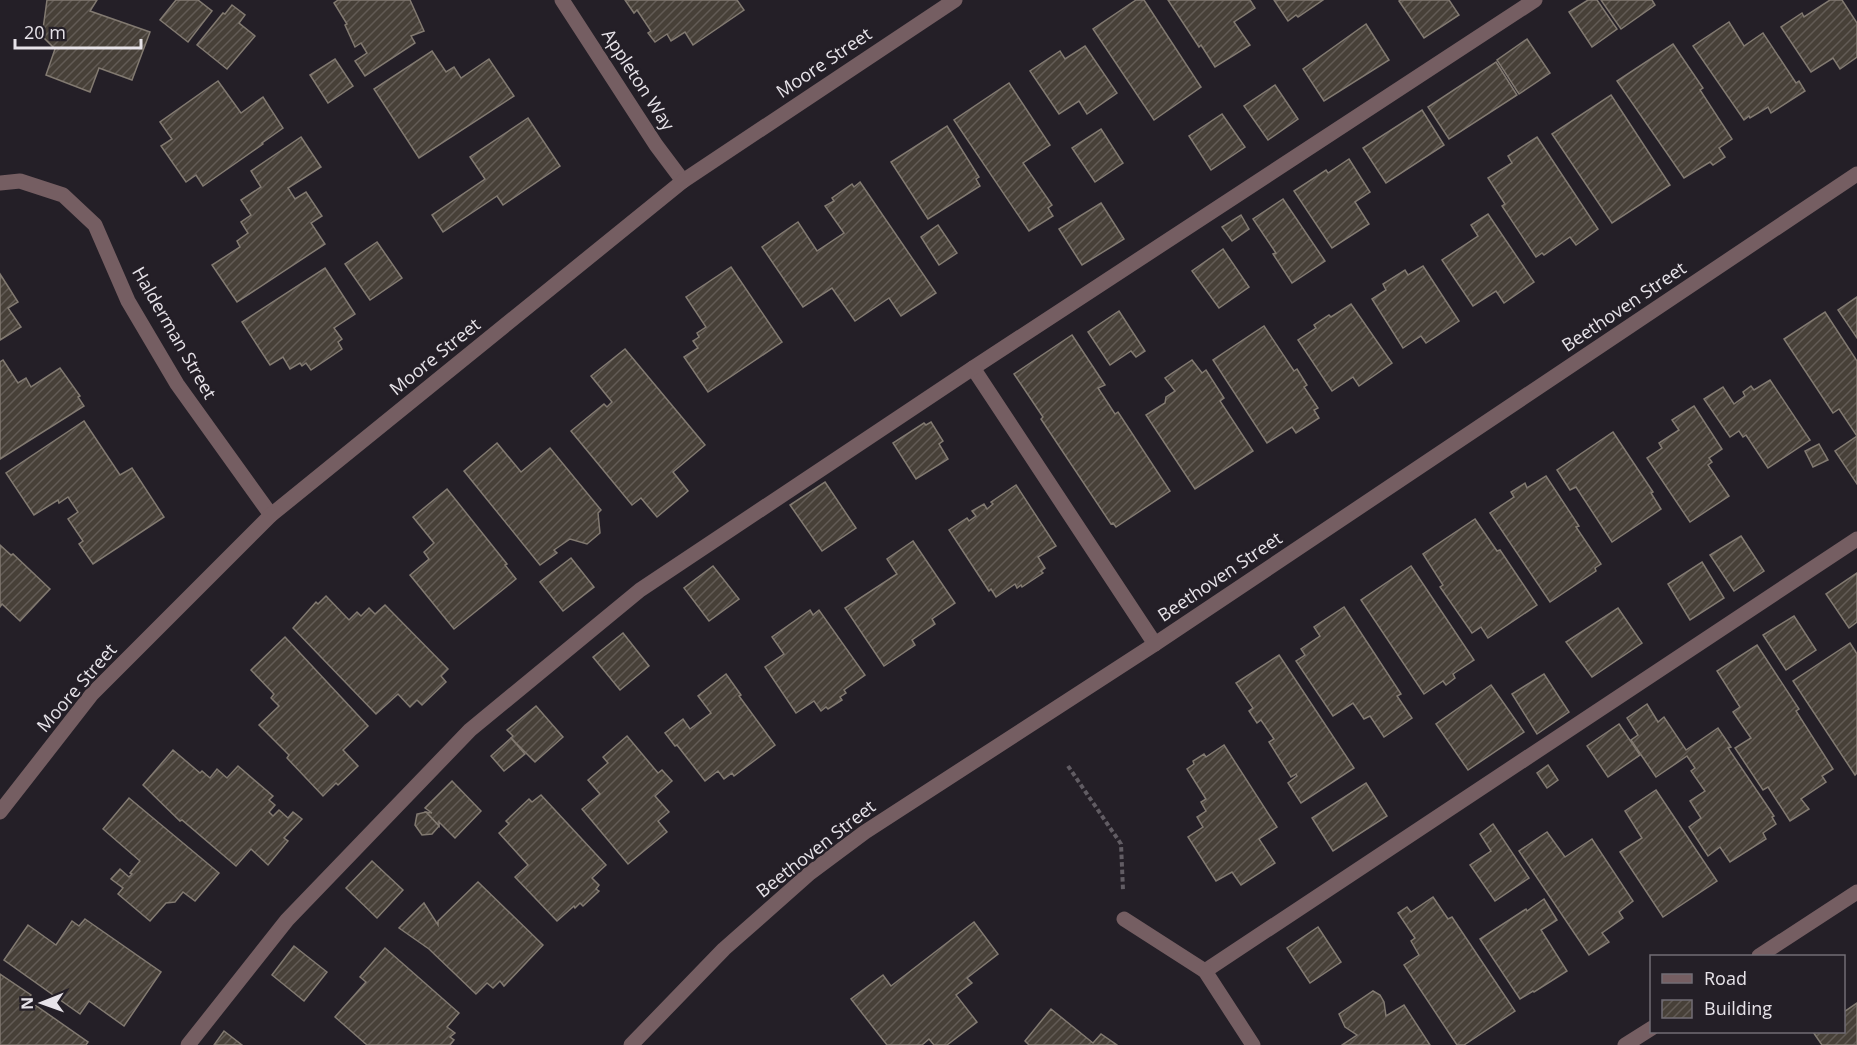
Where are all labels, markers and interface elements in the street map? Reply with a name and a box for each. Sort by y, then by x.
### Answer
scale bar [15,12,141,50]
text: 20 m [24,20,66,44]
street label: Moore Street [771,21,876,103]
street label: Appleton Way [597,24,681,136]
street label: Beethoven Street [1557,256,1690,357]
street label: Halderman Street [127,262,222,403]
street label: Moore Street [384,312,485,400]
street label: Beethoven Street [1153,526,1286,627]
street label: Moore Street [31,638,121,737]
street label: Beethoven Street [751,794,880,902]
legend [1650,955,1845,1033]
text: Road [1704,966,1747,990]
north arrow [12,973,72,1033]
text: Building [1704,996,1772,1020]
text: N [16,997,38,1010]

